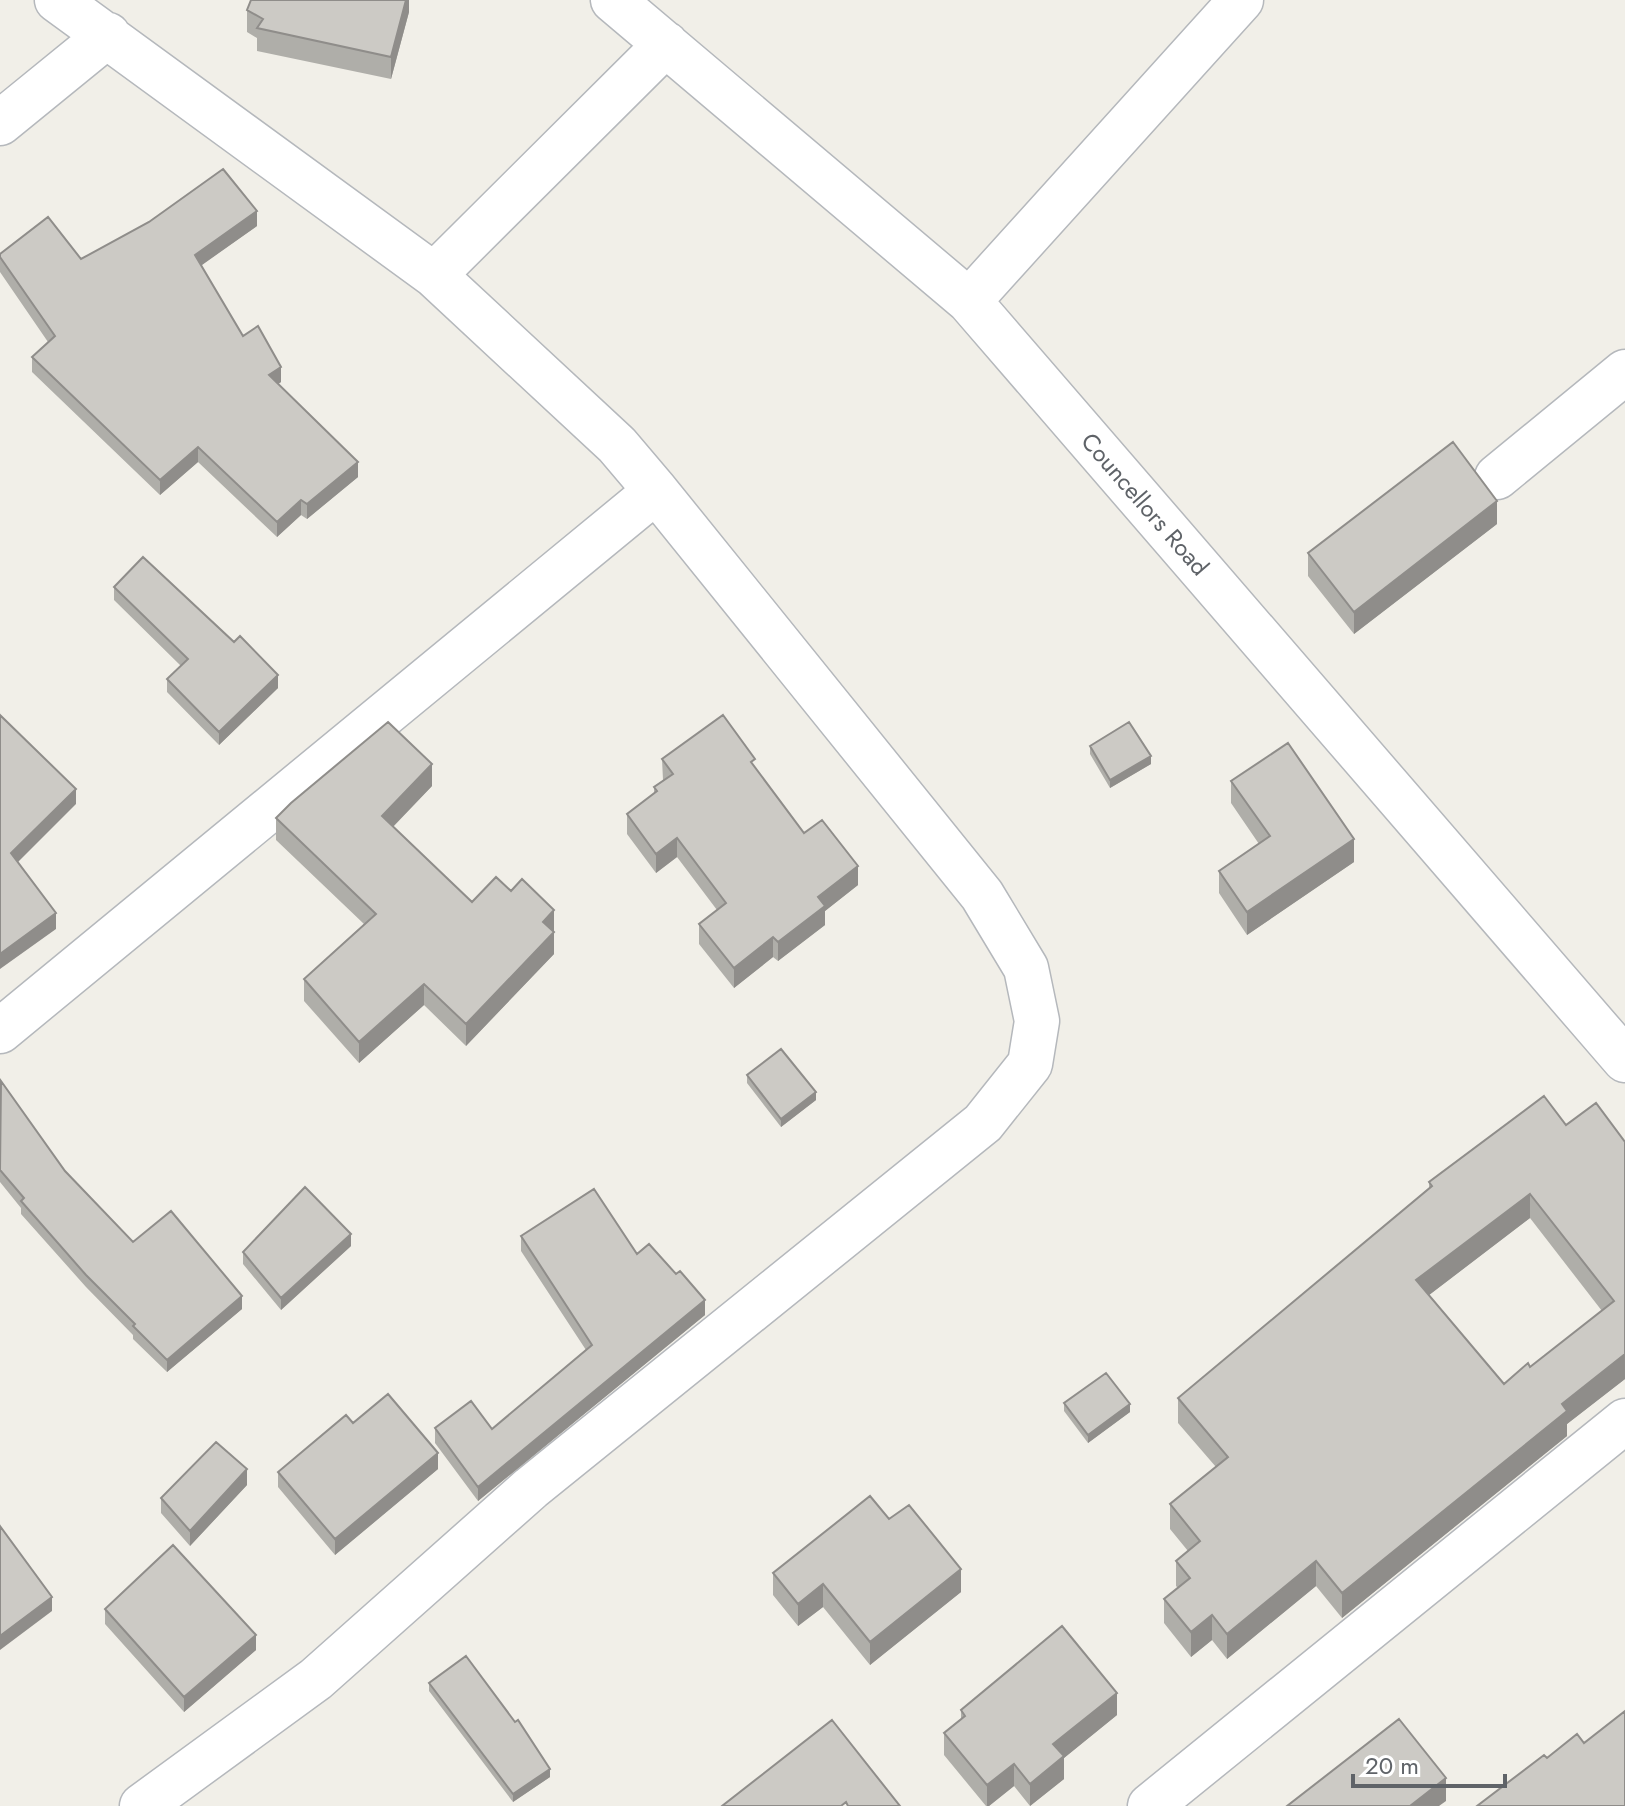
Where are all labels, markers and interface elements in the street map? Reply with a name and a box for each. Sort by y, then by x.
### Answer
street label: Councellors Road [1073,425,1217,583]
scale bar [1353,1738,1505,1788]
text: 20 m [1365,1748,1419,1783]

